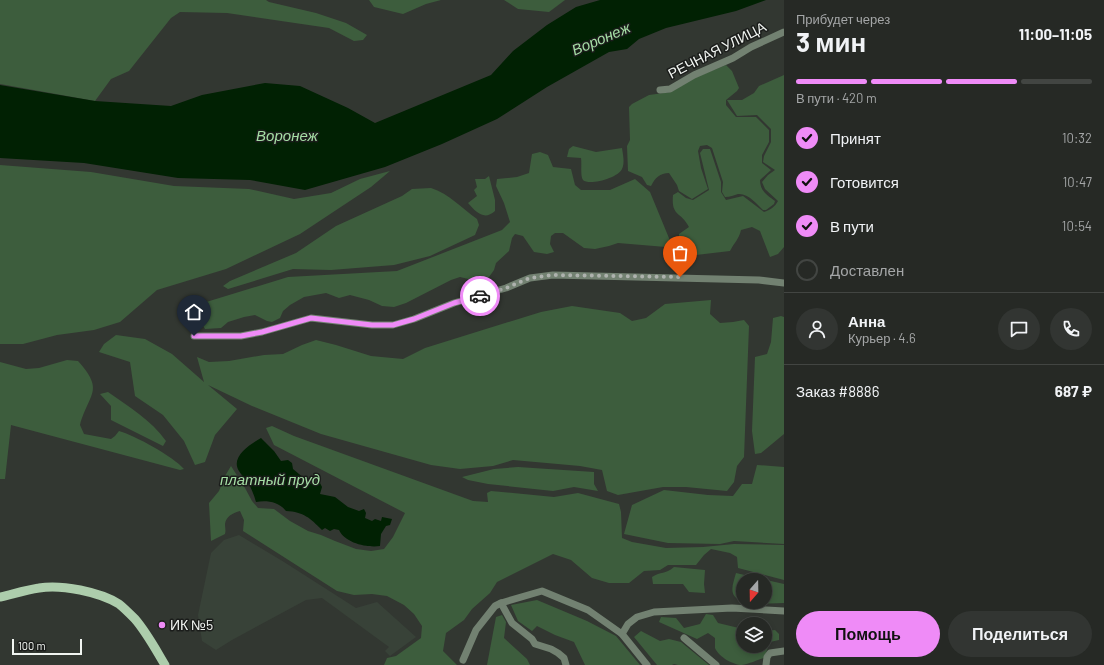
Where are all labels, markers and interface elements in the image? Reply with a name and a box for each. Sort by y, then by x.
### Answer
text: Прибудет через [796,11,890,27]
water label: Воронеж [569,17,633,58]
street label: РЕЧНАЯ УЛИЦА [665,17,769,82]
text: 11:00–11:05 [1019,25,1092,43]
text: 3 мин [796,26,866,57]
text: В пути · 420 m [796,90,877,106]
water label: Воронеж [256,126,319,144]
icon: check [796,127,818,149]
text: Принят [830,129,881,147]
text: 10:32 [1062,130,1092,146]
icon: check [796,171,818,193]
text: Готовится [830,173,899,191]
text: 10:47 [1063,174,1092,190]
icon: check [796,215,818,237]
text: В пути [830,217,874,235]
text: 10:54 [1062,218,1092,234]
pin [663,236,697,277]
icon: bag [669,242,691,264]
text: Доставлен [830,261,904,279]
courier [460,276,500,316]
icon: car [469,285,491,307]
pin [177,295,211,336]
icon: home [183,301,205,323]
button: person [796,308,838,350]
button: chat [998,308,1040,350]
button: phone [1050,308,1092,350]
text: Анна [848,312,885,330]
text: Курьер · 4.6 [848,330,916,346]
text: Заказ #8886 [796,382,879,400]
text: 687 ₽ [1055,382,1092,400]
water label: платный пруд [220,470,320,488]
north arrow [736,573,772,609]
map controls [736,573,772,653]
button: Помощь [796,611,940,657]
button: Поделиться [948,611,1092,657]
place label: ИК №5 [170,616,213,633]
button: layers [736,617,772,653]
marker: ИК №5 [157,620,167,630]
scale bar [12,637,82,656]
text: 100 m [18,639,46,652]

